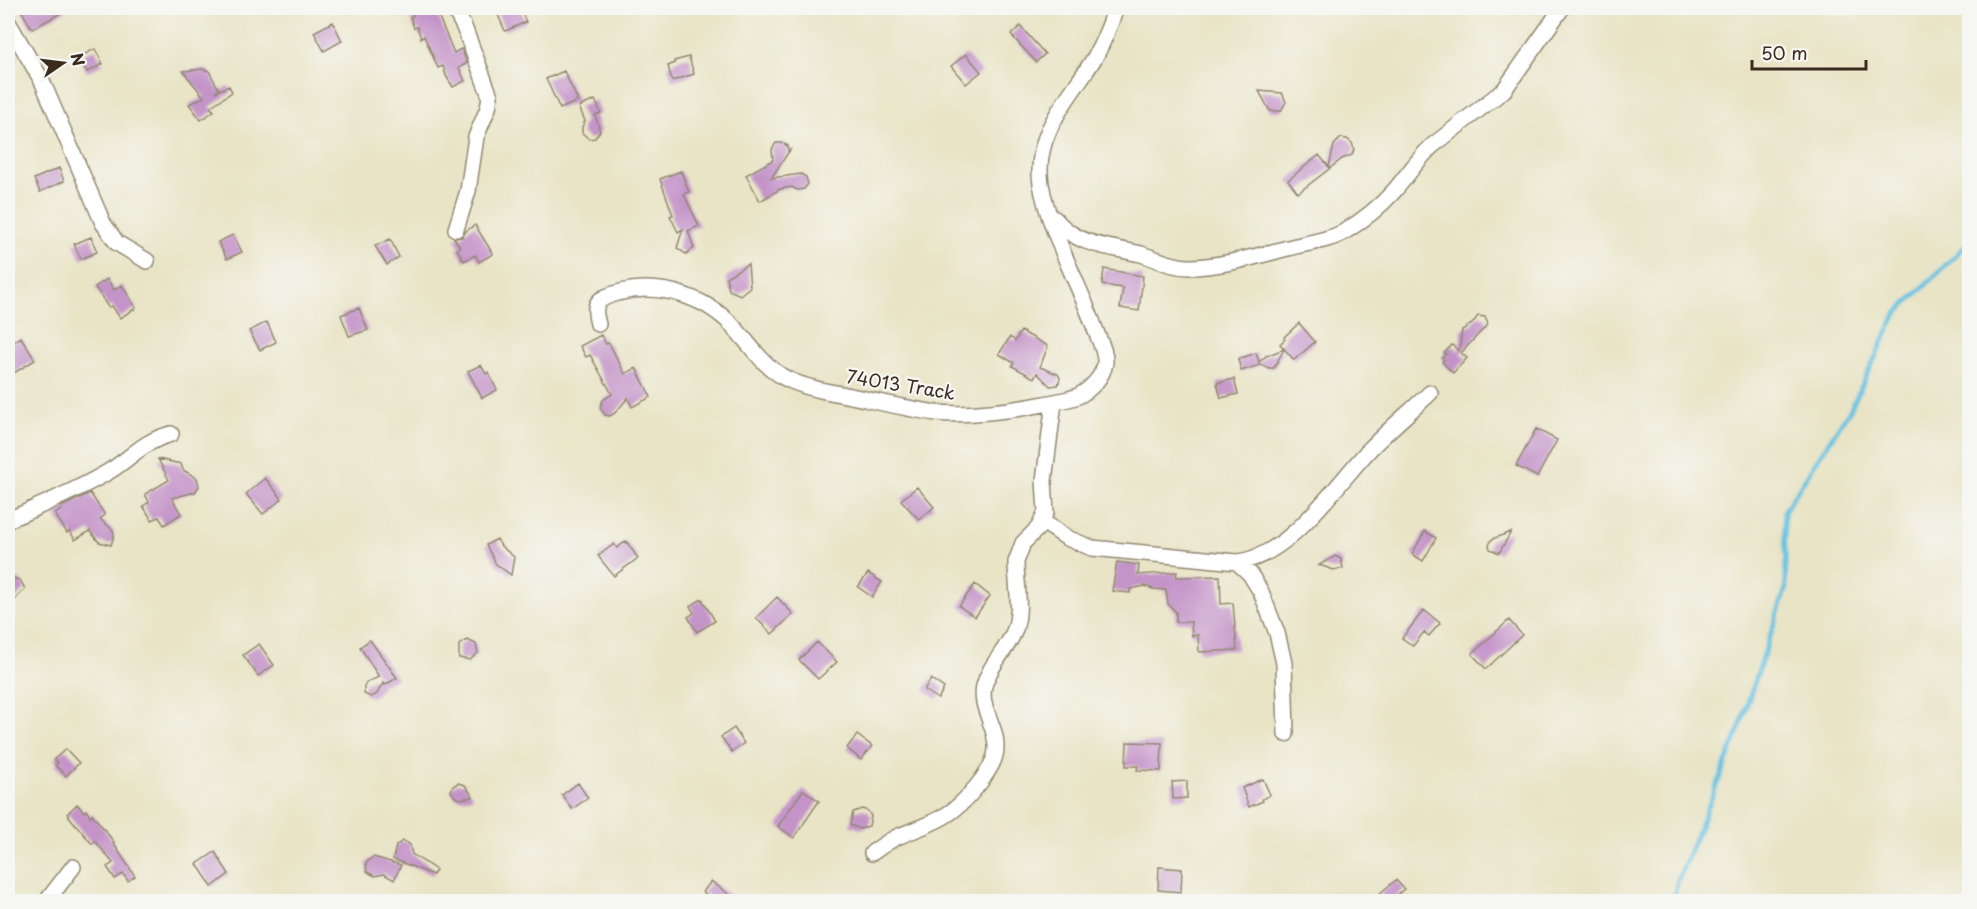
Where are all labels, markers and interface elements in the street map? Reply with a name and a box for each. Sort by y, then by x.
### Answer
north arrow [33,33,93,93]
scale bar [1752,33,1866,71]
text: 50 m [1761,39,1808,66]
text: N [65,50,92,68]
street label: 74013 Track [845,362,957,406]

